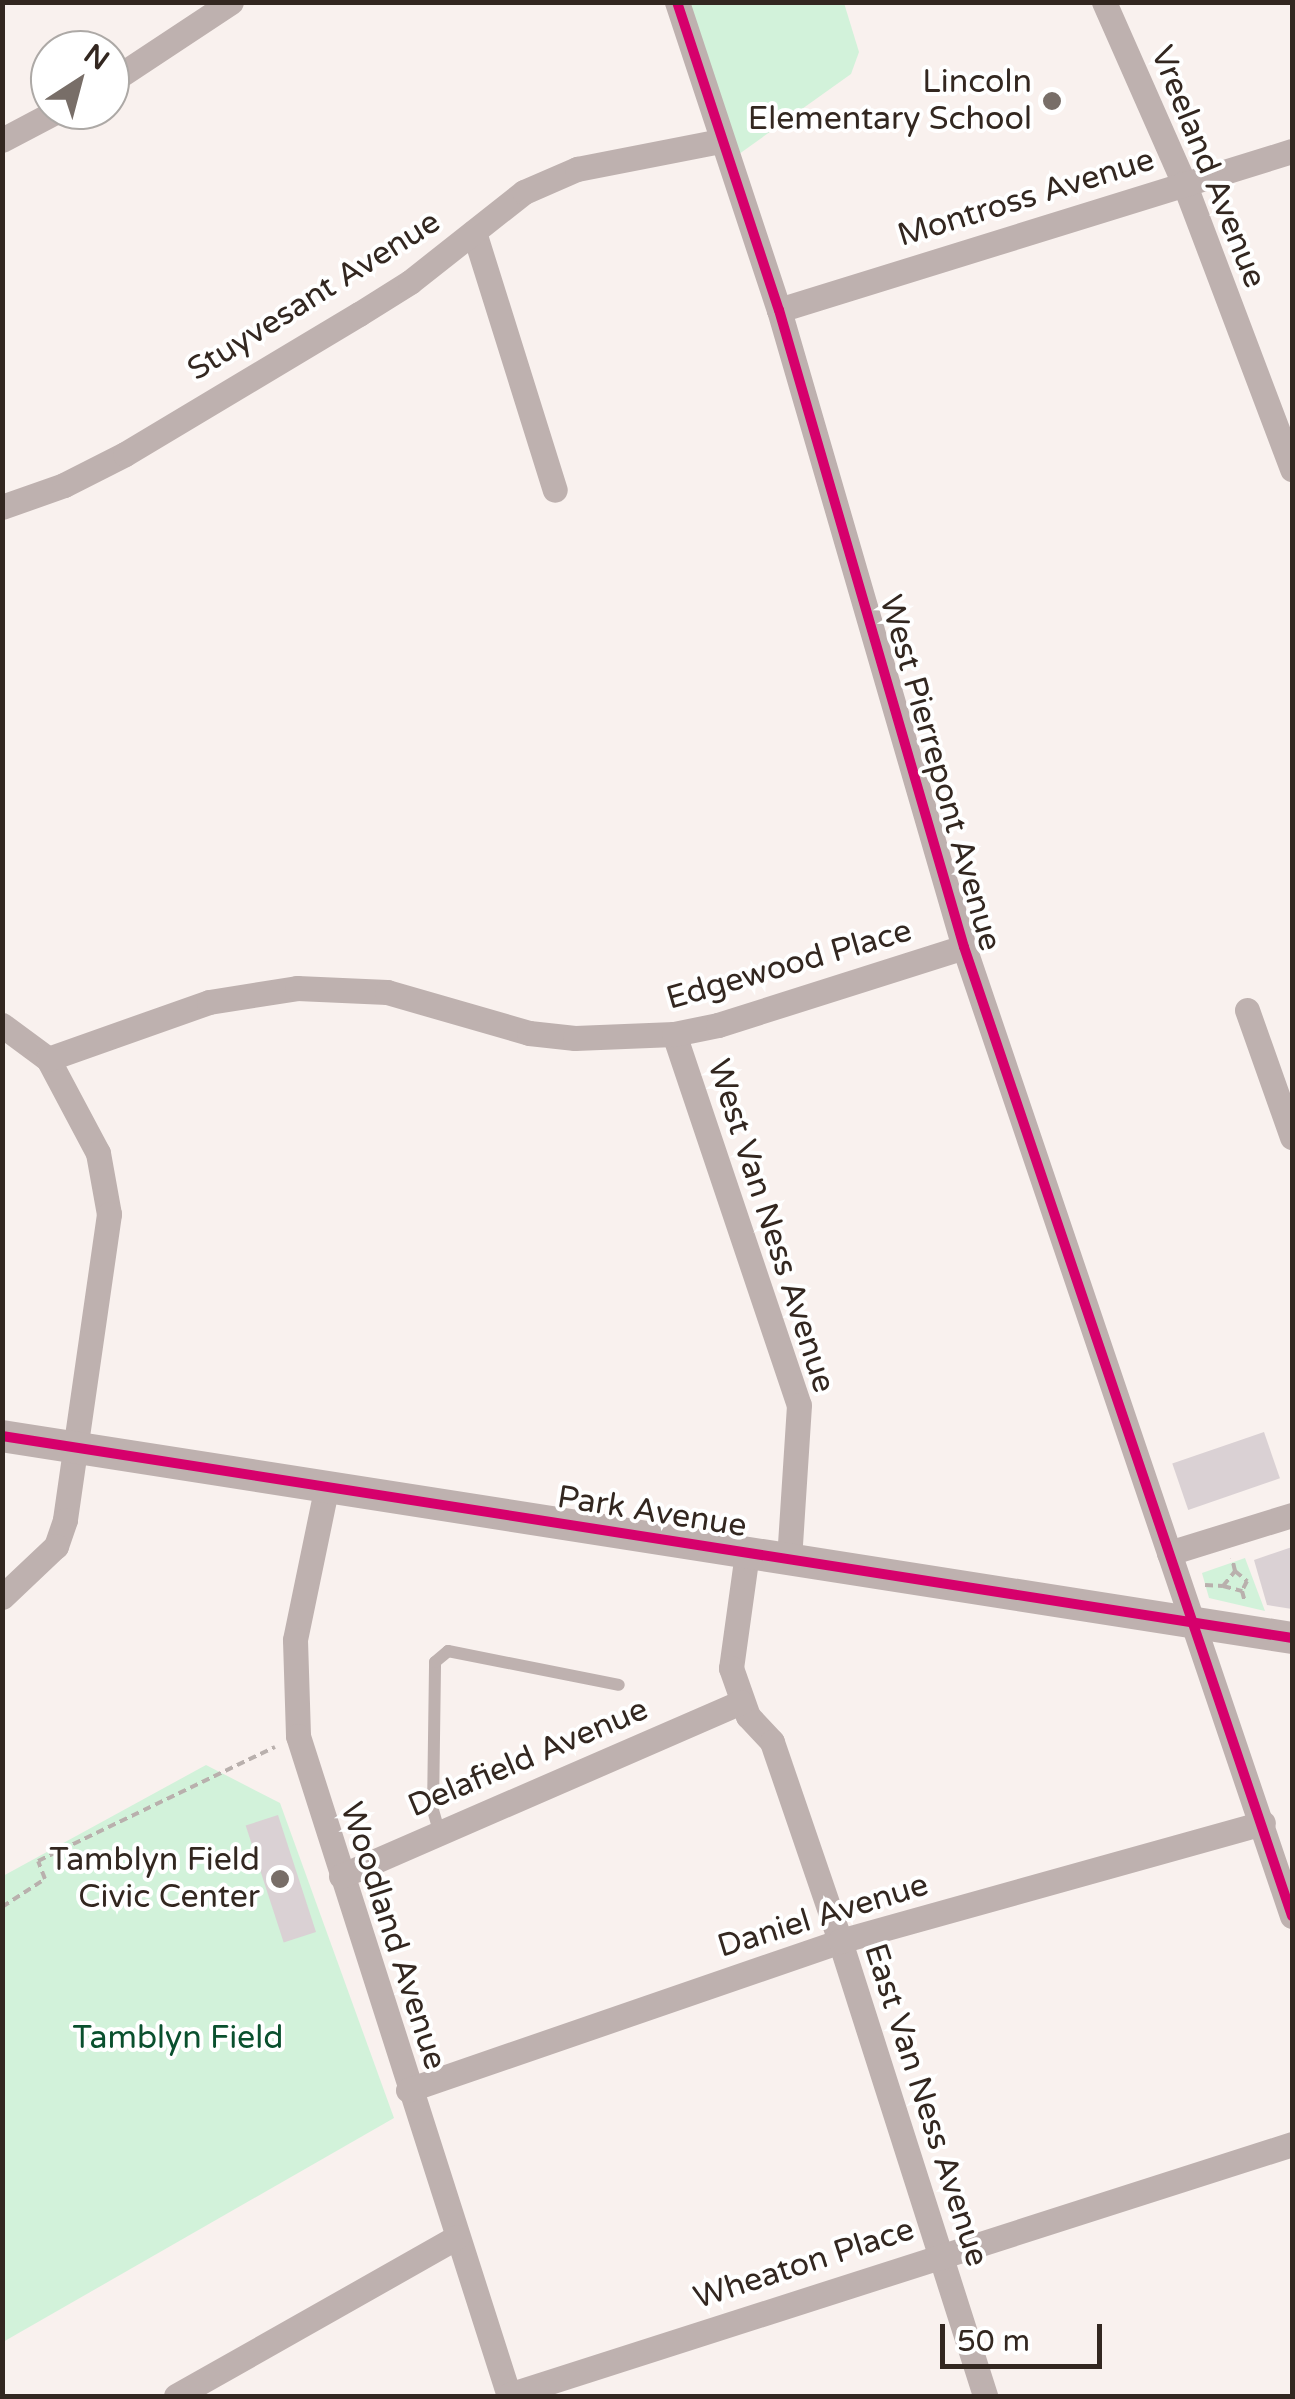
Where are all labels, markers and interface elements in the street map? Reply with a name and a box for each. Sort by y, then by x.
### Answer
north arrow [30,30,130,130]
text: N [77,37,116,78]
street label: Vreeland Avenue [1142,41,1274,293]
place label: Lincoln Elementary School [748,64,1032,139]
marker: Lincoln Elementary School [1041,90,1063,112]
street label: Montross Avenue [893,141,1159,255]
street label: Stuyvesant Avenue [181,203,447,389]
street label: West Pierrepont Avenue [871,591,1009,955]
street label: Edgewood Place [662,912,916,1018]
street label: West Van Ness Avenue [699,1055,843,1397]
street label: Park Avenue [555,1478,749,1546]
street label: Delafield Avenue [402,1690,654,1826]
street label: Woodland Avenue [332,1798,454,2074]
place label: Tamblyn Field Civic Center [49,1842,260,1917]
street label: Daniel Avenue [713,1866,933,1966]
marker: Tamblyn Field Civic Center [269,1868,291,1890]
street label: East Van Ness Avenue [856,1939,996,2271]
park label: Tamblyn Field [73,2019,283,2057]
street label: Wheaton Place [689,2210,919,2318]
scale bar [945,2304,1108,2366]
text: 50 m [957,2323,1030,2360]

